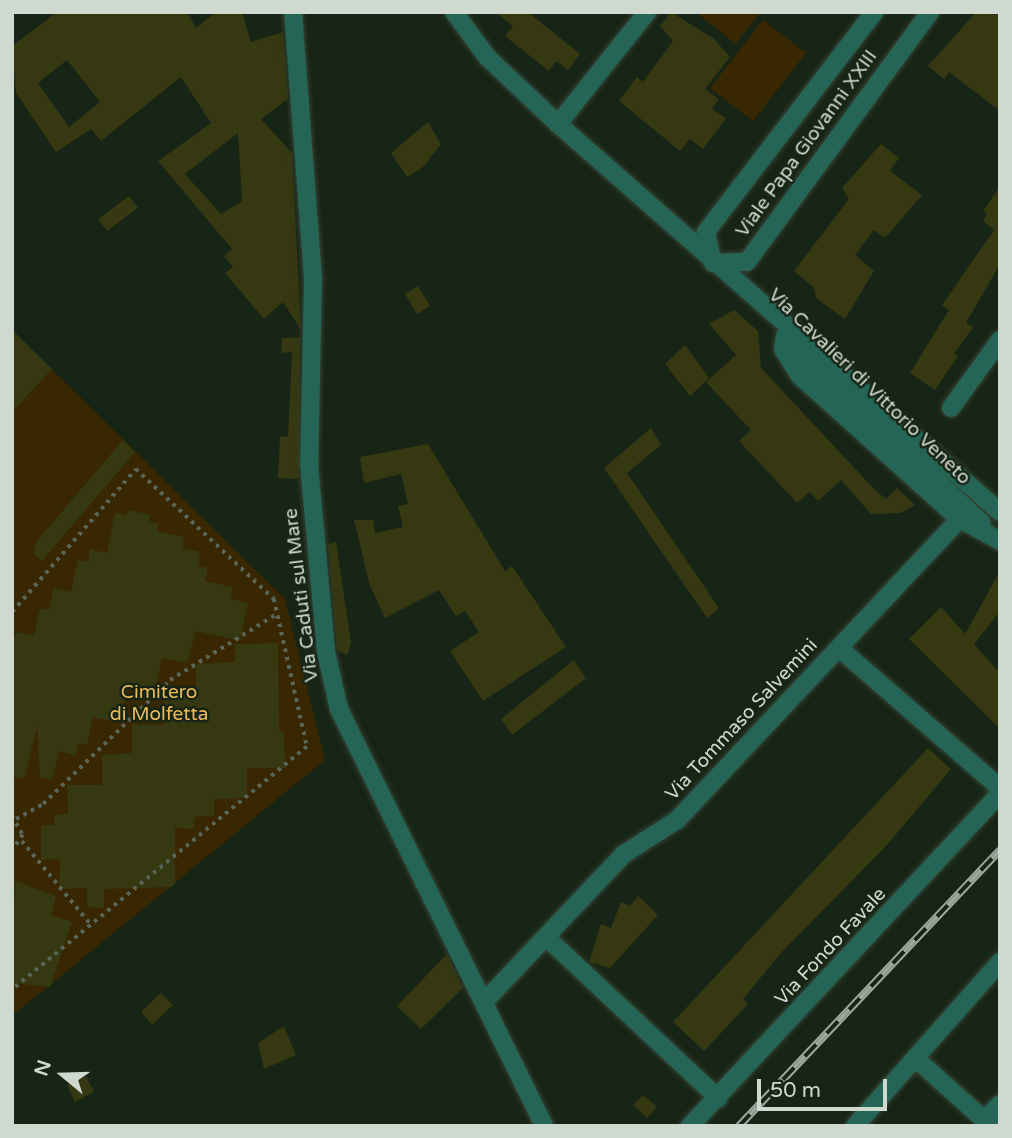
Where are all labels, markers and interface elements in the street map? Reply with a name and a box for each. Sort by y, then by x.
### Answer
street label: Viale Papa Giovanni XXIII [731,46,883,242]
street label: Via Cavalieri di Vittorio Veneto [763,284,975,490]
street label: Via Caduti sul Mare [280,507,324,683]
street label: Via Tommaso Salvemini [661,634,823,806]
park label: Cimitero di Molfetta [110,682,208,726]
street label: Via Fondo Favale [771,883,891,1011]
north arrow [28,1040,98,1110]
text: N [30,1057,56,1079]
scale bar [760,1064,890,1108]
text: 50 m [770,1078,821,1103]

